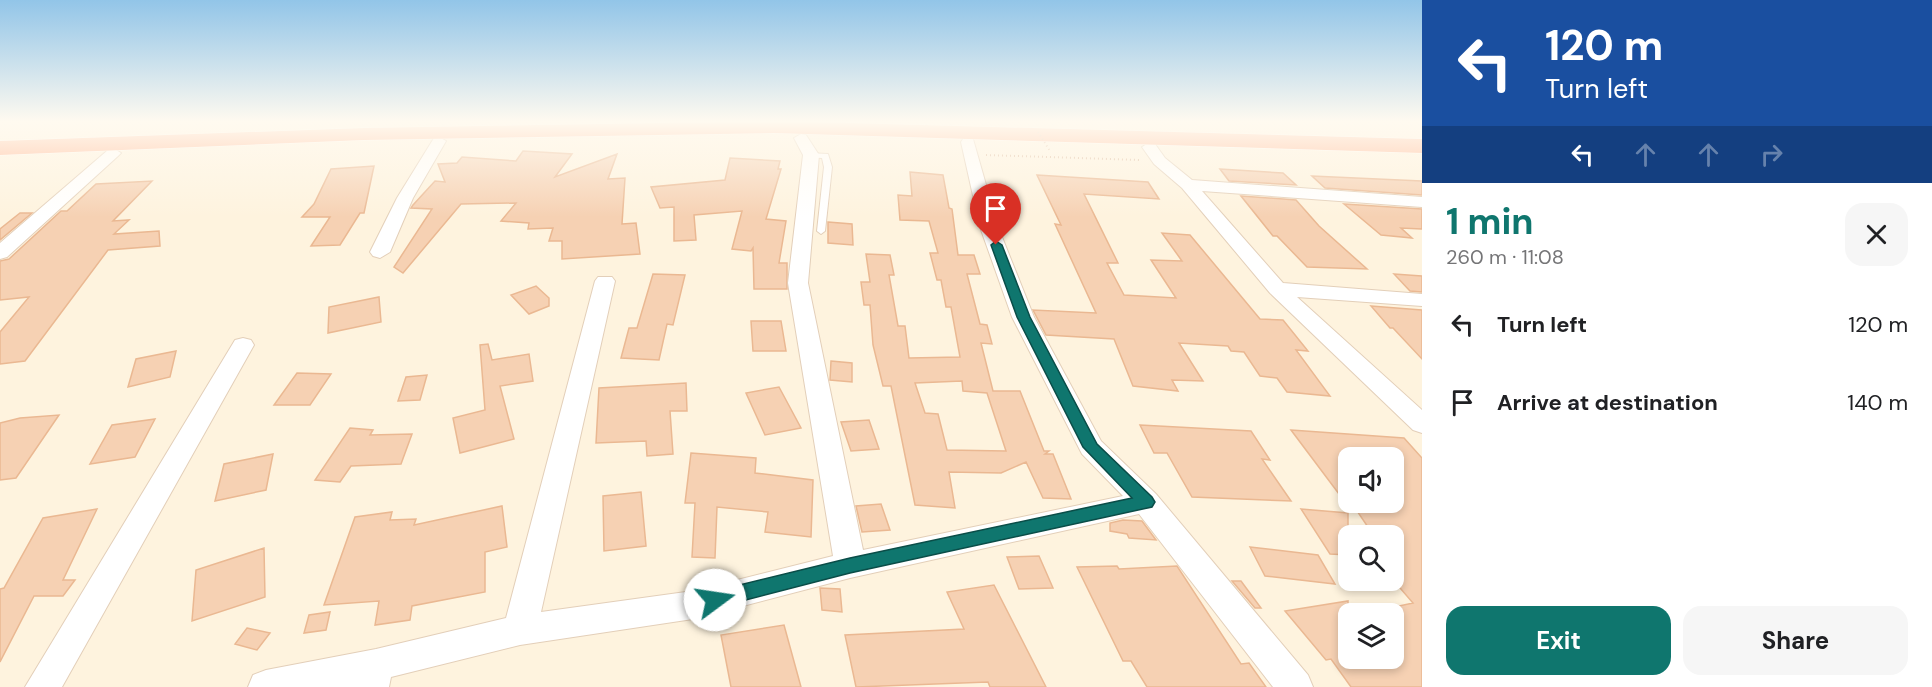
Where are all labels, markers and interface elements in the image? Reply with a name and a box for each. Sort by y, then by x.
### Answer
text: 120 m [1545,18,1663,73]
icon: left [1446,24,1524,102]
text: Turn left [1545,71,1648,106]
icon: left [1566,138,1599,171]
icon: ahead [1629,138,1662,171]
icon: ahead [1692,138,1725,171]
icon: right [1755,138,1788,171]
pin [970,183,1021,245]
icon: arrive [979,192,1012,225]
text: 1 min [1446,198,1534,245]
button: close [1845,203,1908,266]
text: 260 m · 11:08 [1446,244,1564,270]
icon: left [1446,308,1479,341]
text: Turn left [1497,310,1587,339]
text: 120 m [1848,310,1908,339]
icon: arrive [1446,386,1479,419]
text: Arrive at destination [1497,388,1718,417]
text: 140 m [1847,388,1908,417]
map controls [1338,447,1404,669]
button: sound [1338,447,1404,513]
button: search [1338,525,1404,591]
position arrow [683,568,747,632]
button: layers [1338,603,1404,669]
button: Exit [1446,606,1671,675]
button: Share [1683,606,1908,675]

